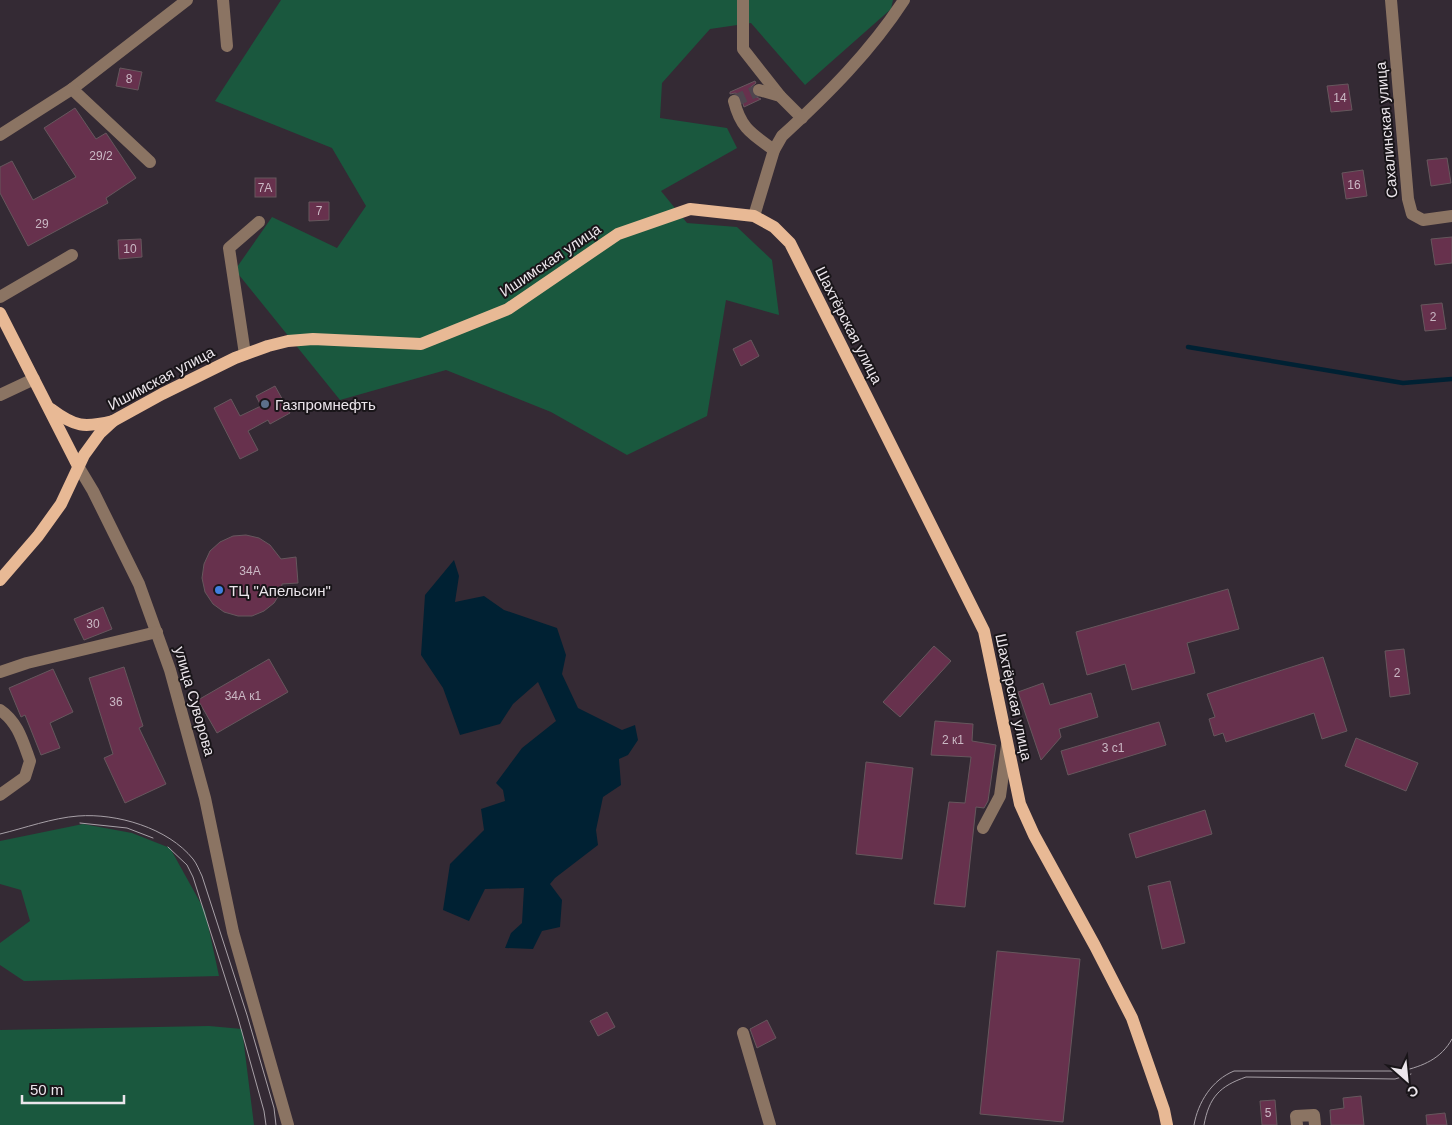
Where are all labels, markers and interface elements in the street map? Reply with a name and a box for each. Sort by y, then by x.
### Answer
street label: Сахалинская улица [1372,61,1400,199]
house number: 8 [126,72,133,86]
house number: 14 [1333,91,1347,105]
house number: 29/2 [89,149,113,163]
house number: 16 [1347,178,1361,192]
house number: 7А [258,181,272,195]
house number: 7 [316,204,323,218]
house number: 29 [35,217,49,231]
street label: Ишимская улица [496,220,604,300]
house number: 10 [123,242,137,256]
street label: Шахтёрская улица [812,264,886,387]
house number: 2 [1430,310,1437,324]
street label: Ишимская улица [105,343,218,413]
place label: Газпромнефть [275,396,376,413]
marker: Газпромнефть [259,398,271,410]
house number: 34А [239,564,261,578]
place label: ТЦ "Апельсин" [229,582,331,599]
marker: ТЦ "Апельсин" [213,584,225,596]
house number: 30 [86,617,100,631]
street label: Шахтёрская улица [992,632,1036,763]
street label: улица Суворова [171,644,219,758]
house number: 2 [1394,666,1401,680]
house number: 34А к1 [225,689,262,703]
house number: 36 [109,695,123,709]
house number: 2 к1 [942,733,964,747]
house number: 3 с1 [1102,741,1125,755]
north arrow [1382,1055,1432,1105]
scale bar [22,1072,125,1104]
text: 50 m [30,1081,63,1098]
text: С [1405,1082,1421,1101]
house number: 5 [1265,1106,1272,1120]

